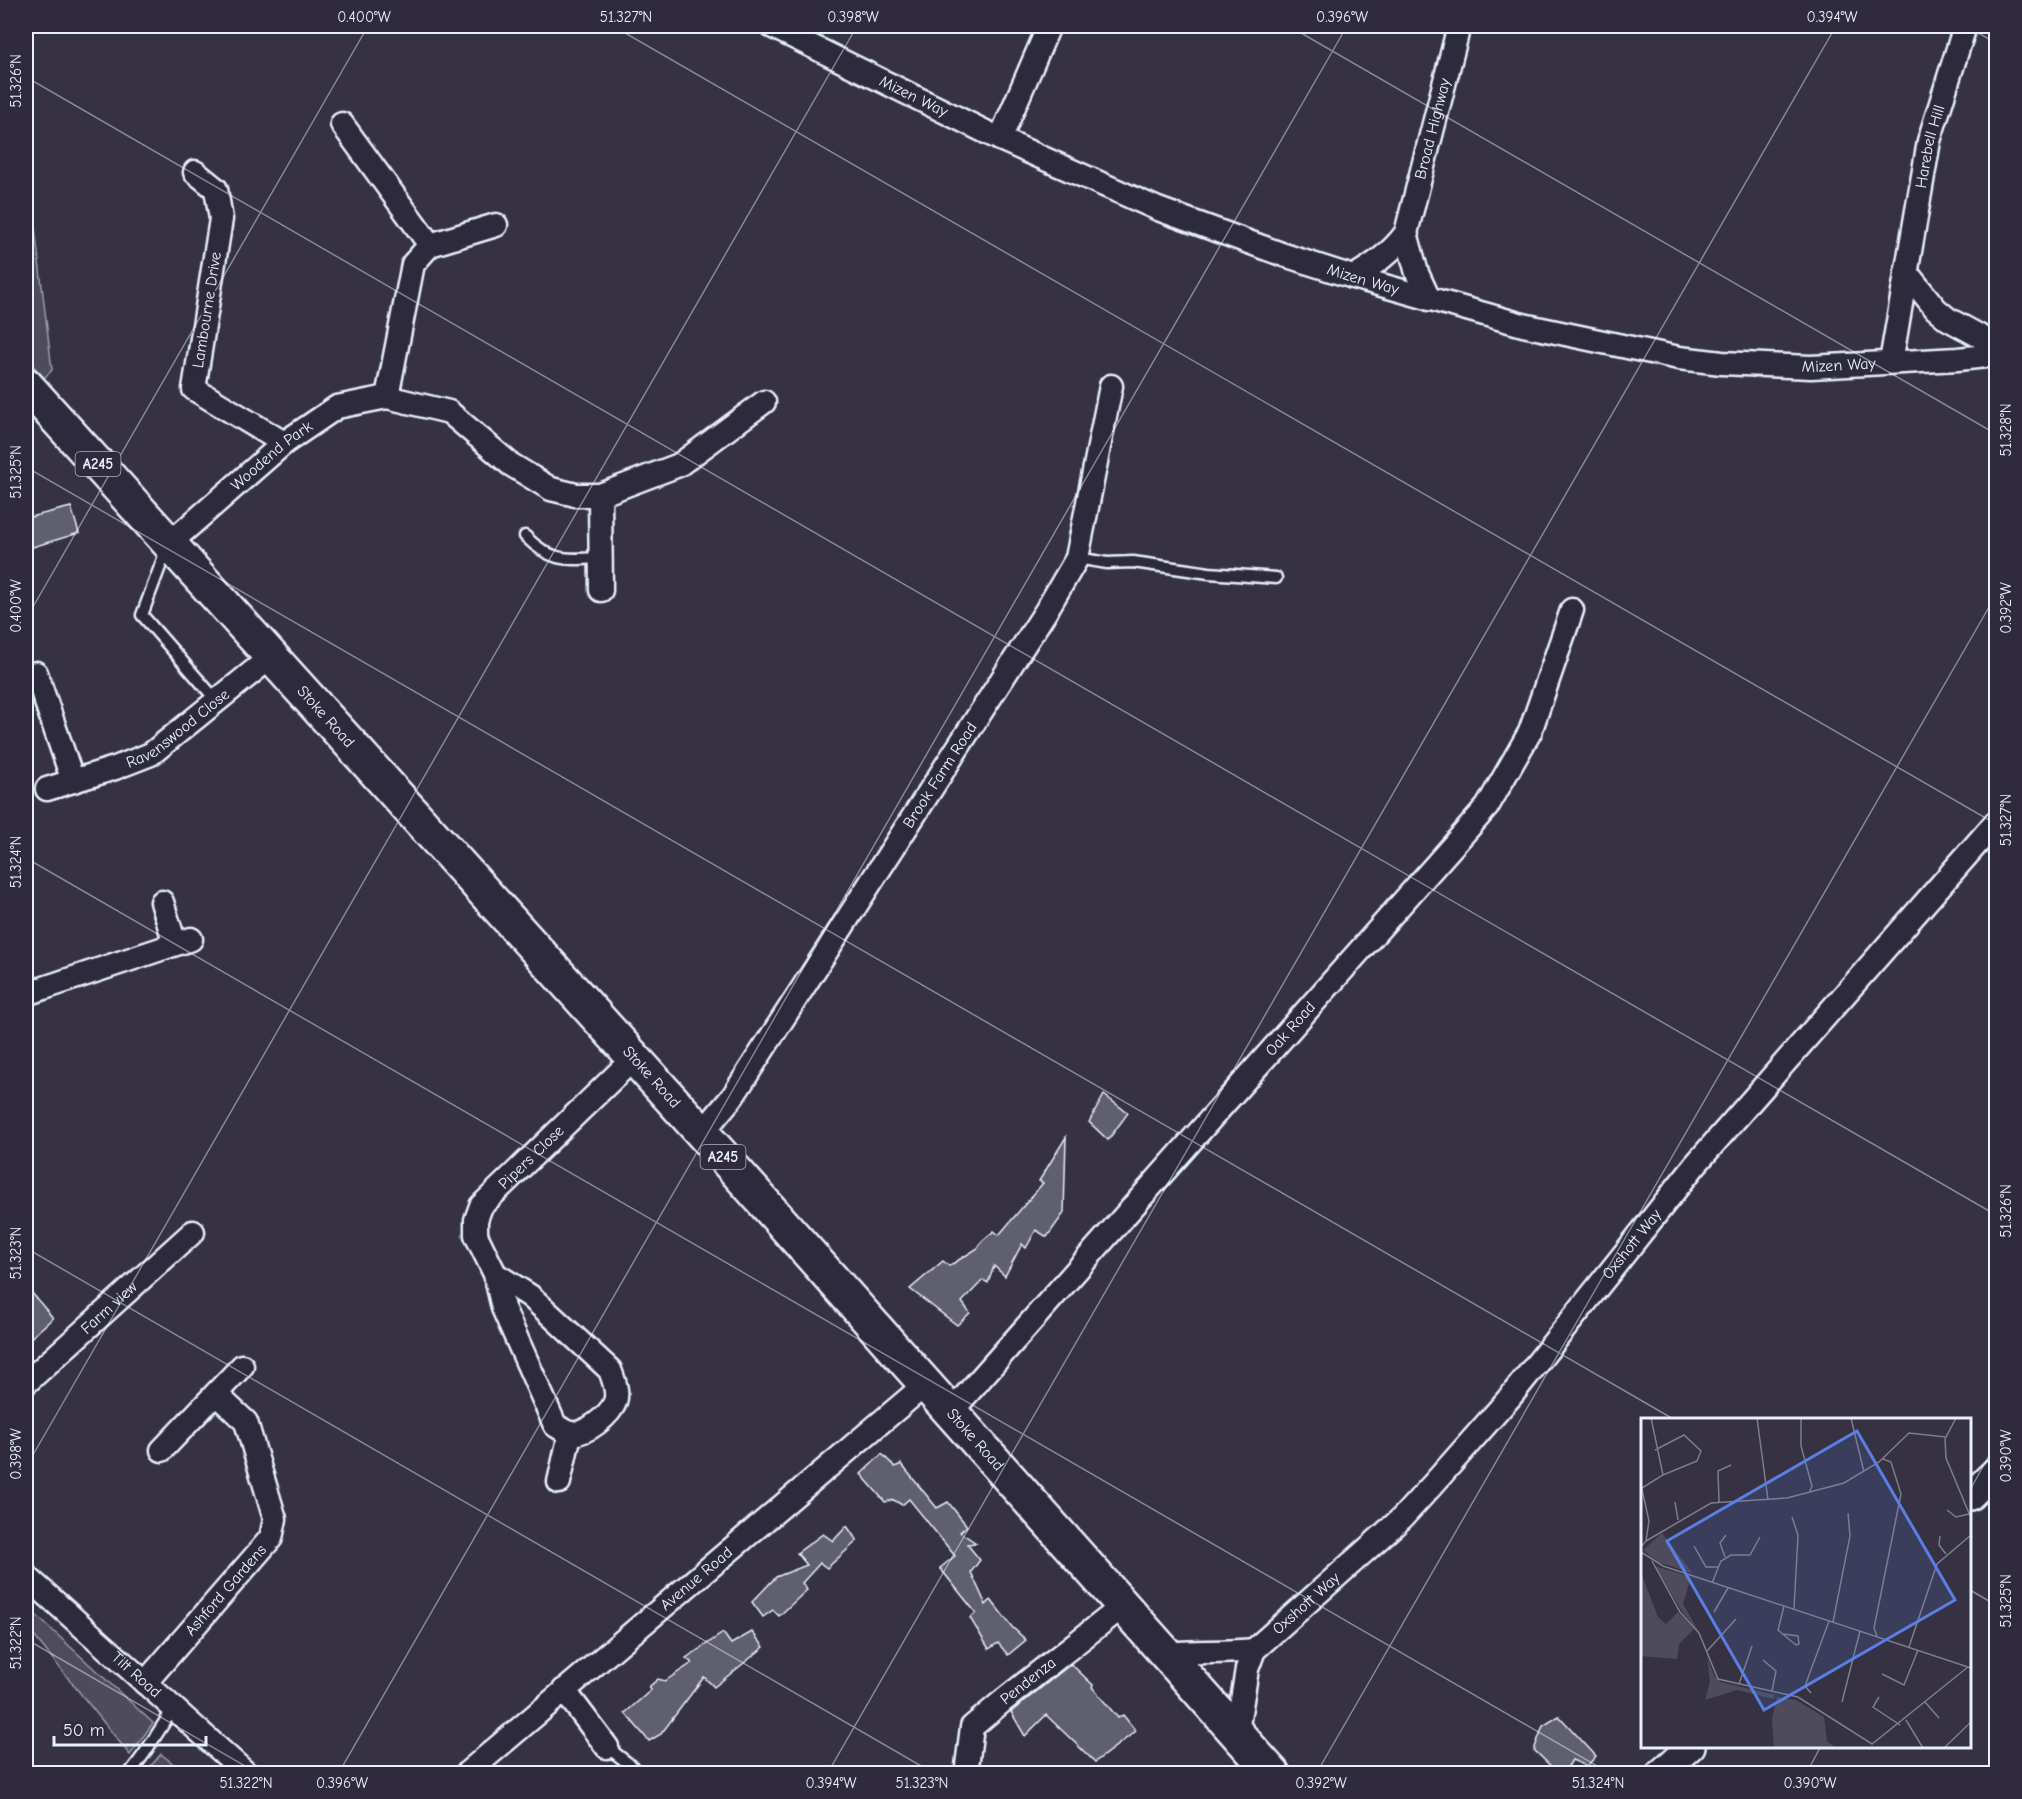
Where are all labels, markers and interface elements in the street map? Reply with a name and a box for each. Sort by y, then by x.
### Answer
text: 0.400°W [337,8,391,26]
text: 51.327°N [600,8,652,26]
text: 0.398°W [827,8,879,26]
text: 0.396°W [1316,8,1368,26]
text: 0.394°W [1807,8,1857,26]
text: 51.326°N [7,54,25,108]
street label: Mizen Way [876,72,952,121]
street label: Broad Highway [1411,76,1454,181]
street label: Harebell Hill [1912,103,1949,190]
street label: Lambourne Drive [189,251,225,369]
street label: Mizen Way [1325,260,1402,299]
street label: Mizen Way [1801,354,1877,376]
text: 51.328°N [1997,403,2015,457]
street label: Woodend Park [227,417,316,494]
text: 51.325°N [7,445,25,499]
road number: A245 [76,452,120,476]
text: 0.400°W [7,579,25,633]
text: 0.392°W [1997,582,2015,634]
street label: Stoke Road [293,682,358,751]
street label: Ravenswood Close [124,685,233,772]
street label: Brook Farm Road [899,719,981,831]
text: 51.327°N [1997,794,2015,846]
text: 51.324°N [7,836,25,888]
street label: Oak Road [1262,998,1319,1060]
street label: Stoke Road [619,1043,684,1112]
street label: Pipers Close [495,1122,568,1193]
road number: A245 [700,1145,746,1169]
text: 51.326°N [1997,1184,2015,1238]
street label: Oxshott Way [1599,1205,1666,1283]
text: 51.323°N [7,1227,25,1279]
street label: Farm view [77,1278,141,1338]
street label: Stoke Road [943,1405,1008,1474]
inset map [1641,1418,1971,1748]
text: 0.398°W [7,1428,25,1480]
text: 0.390°W [1997,1430,2015,1482]
street label: Ashford Gardens [181,1541,270,1639]
street label: Avenue Road [657,1543,736,1614]
street label: Oxshott Way [1269,1568,1344,1638]
text: 51.325°N [1997,1574,2015,1628]
text: 51.322°N [7,1616,25,1670]
street label: Tilt Road [108,1648,165,1701]
street label: Pendenza [997,1654,1059,1708]
scale bar [54,1709,206,1747]
text: 50 m [63,1720,105,1741]
text: 51.322°N [219,1774,273,1792]
text: 0.396°W [316,1774,368,1792]
text: 0.394°W [806,1774,856,1792]
text: 51.323°N [896,1774,948,1792]
text: 0.392°W [1295,1774,1347,1792]
text: 51.324°N [1572,1774,1624,1792]
text: 0.390°W [1784,1774,1836,1792]

